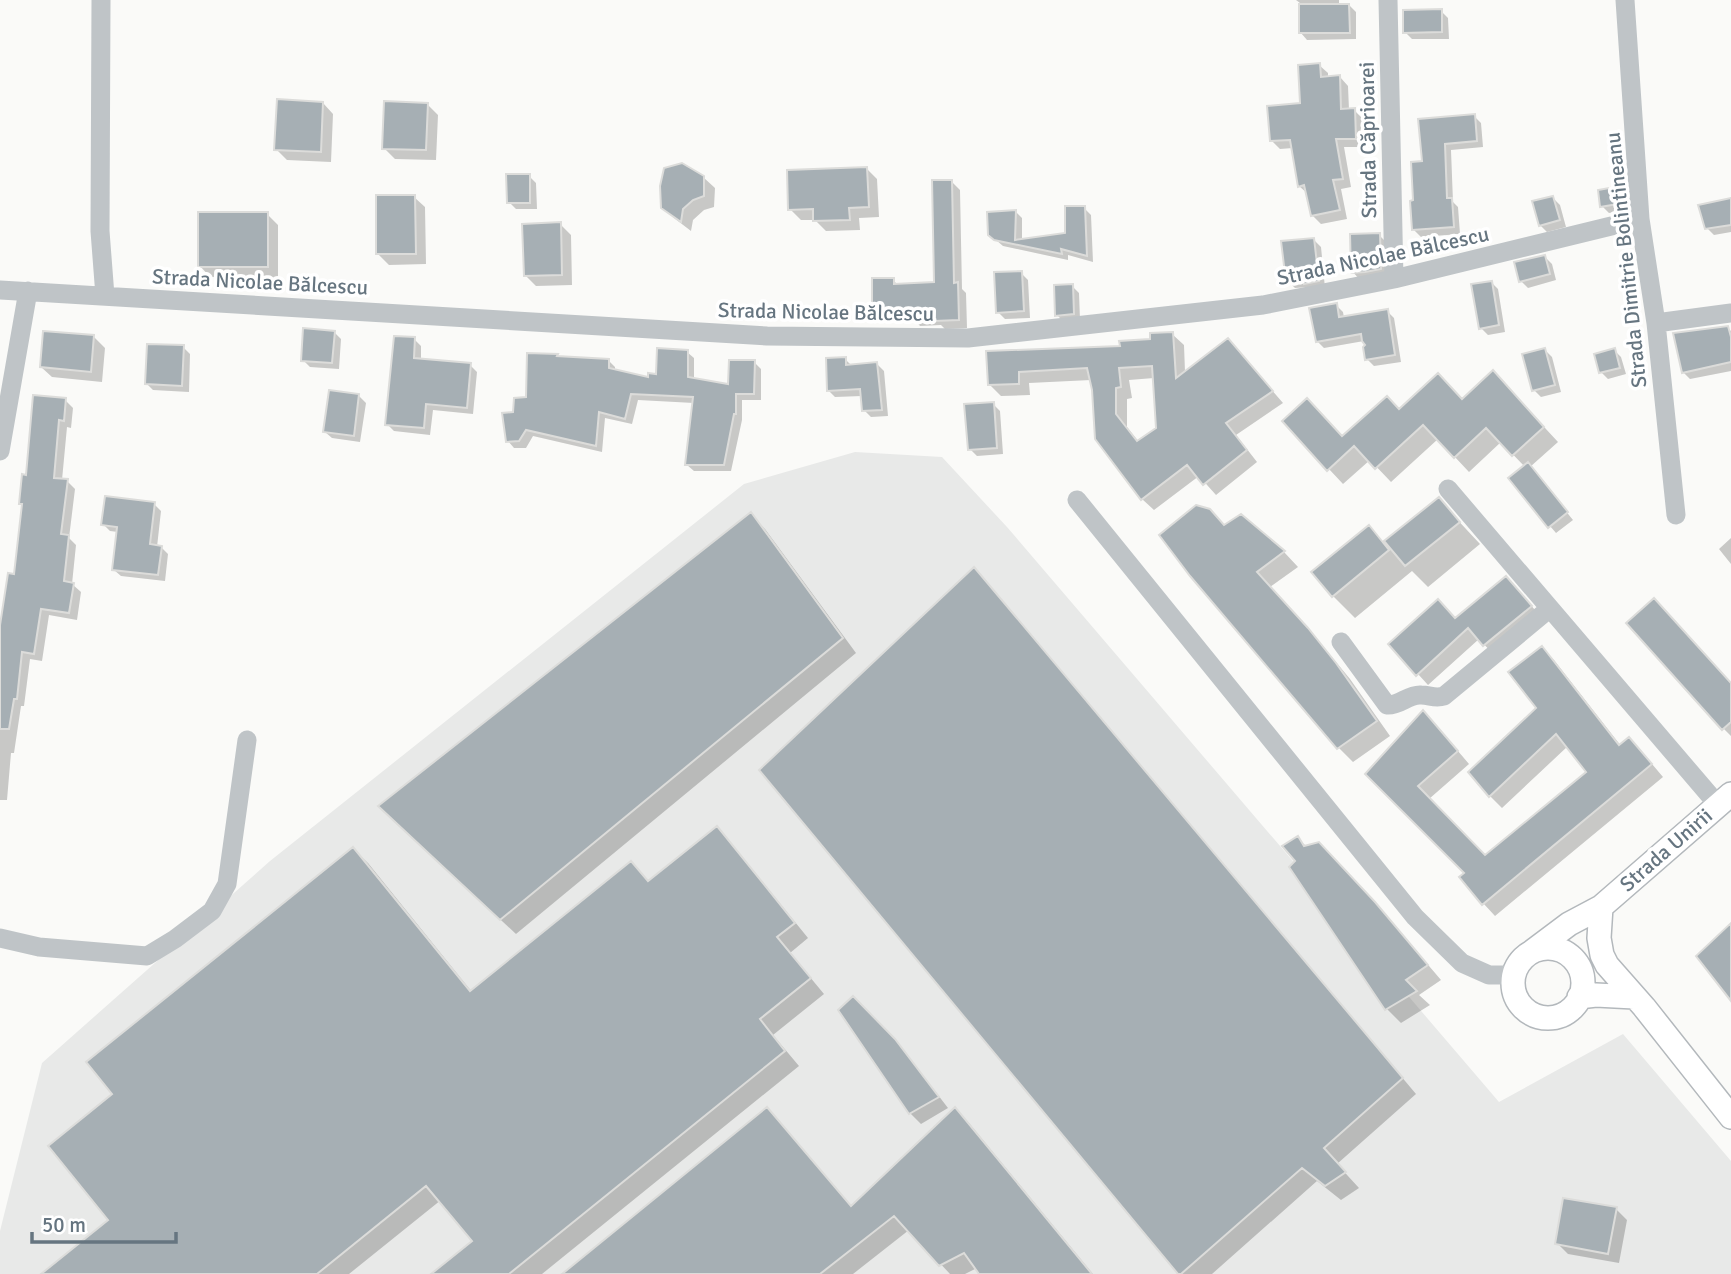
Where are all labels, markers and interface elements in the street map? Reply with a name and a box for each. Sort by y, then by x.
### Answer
street label: Strada Căprioarei [1354,61,1382,219]
street label: Strada Dimitrie Bolintineanu [1600,131,1652,389]
street label: Strada Nicolae Bălcescu [1275,221,1491,291]
street label: Strada Nicolae Bălcescu [151,263,369,301]
street label: Strada Nicolae Bălcescu [718,297,934,327]
street label: Strada Unirii [1614,803,1718,897]
scale bar [32,1200,175,1244]
text: 50 m [42,1212,86,1238]

